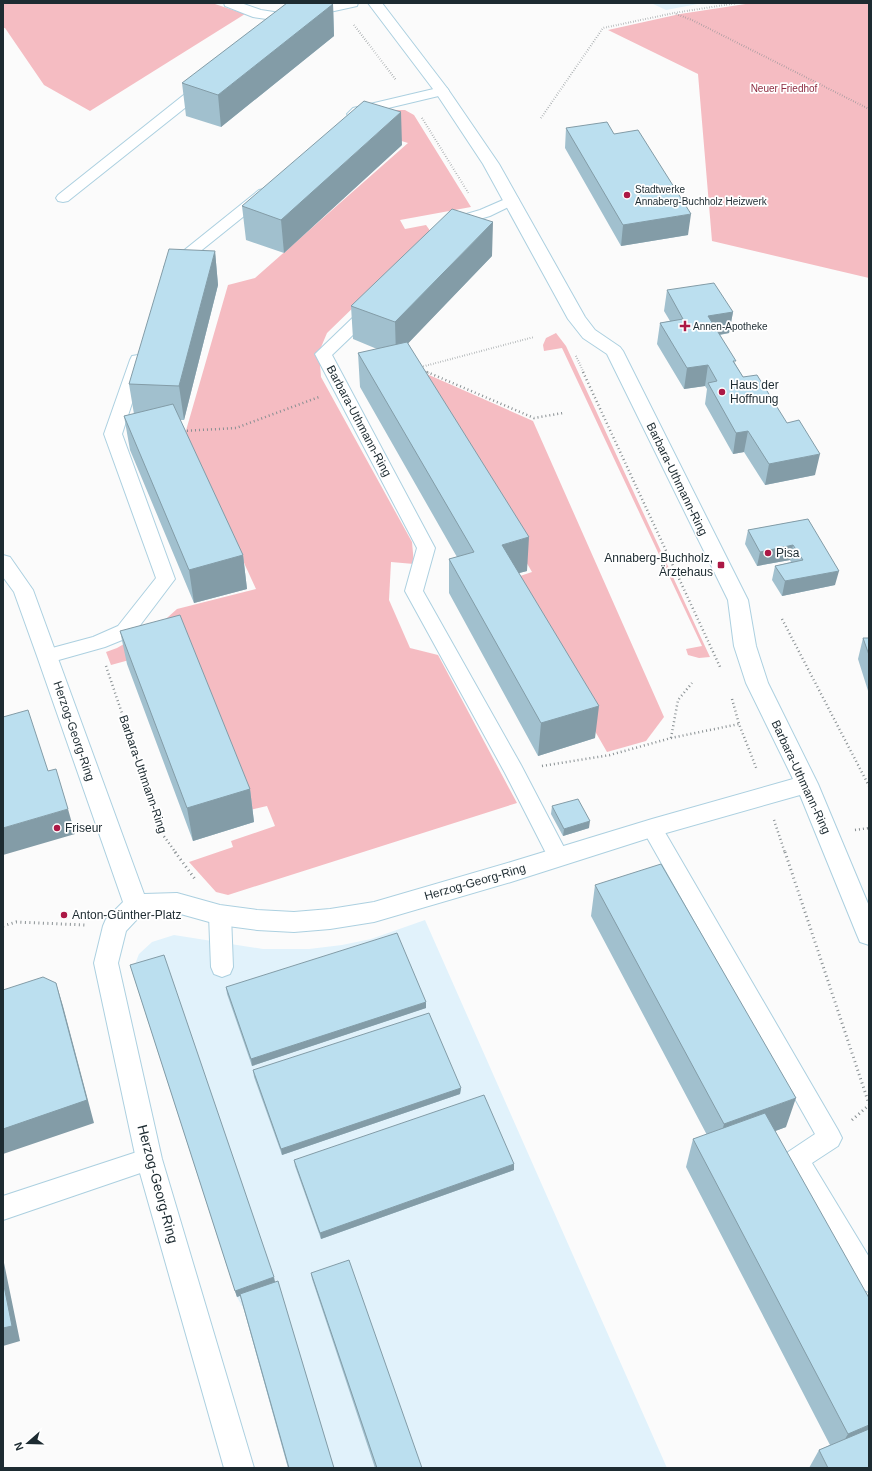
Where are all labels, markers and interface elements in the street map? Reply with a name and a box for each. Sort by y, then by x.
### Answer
park label: Neuer Friedhof [751,83,818,94]
place label: Stadtwerke Annaberg-Buchholz Heizwerk [635,184,768,207]
marker: Stadtwerke Annaberg-Buchholz Heizwerk [622,190,632,200]
marker: Annen-Apotheke [680,321,690,331]
place label: Annen-Apotheke [693,321,768,332]
street label: Barbara-Uthmann-Ring [324,363,394,479]
place label: Haus der Hoffnung [730,378,779,406]
marker: Haus der Hoffnung [717,387,727,397]
street label: Barbara-Uthmann-Ring [644,420,710,538]
place label: Pisa [776,546,800,560]
marker: Pisa [763,548,773,558]
place label: Annaberg-Buchholz, Ärztehaus [604,551,713,579]
marker: Annaberg-Buchholz, Ärztehaus [716,560,726,570]
street label: Herzog-Georg-Ring [50,679,98,783]
street label: Barbara-Uthmann-Ring [116,713,170,835]
street label: Barbara-Uthmann-Ring [768,718,834,836]
place label: Friseur [65,821,102,835]
marker: Friseur [52,823,62,833]
street label: Herzog-Georg-Ring [423,861,527,903]
place label: Anton-Günther-Platz [72,908,181,922]
marker: Anton-Günther-Platz [59,910,69,920]
street label: Herzog-Georg-Ring [134,1123,182,1245]
north arrow [8,1423,48,1463]
text: N [12,1441,26,1452]

